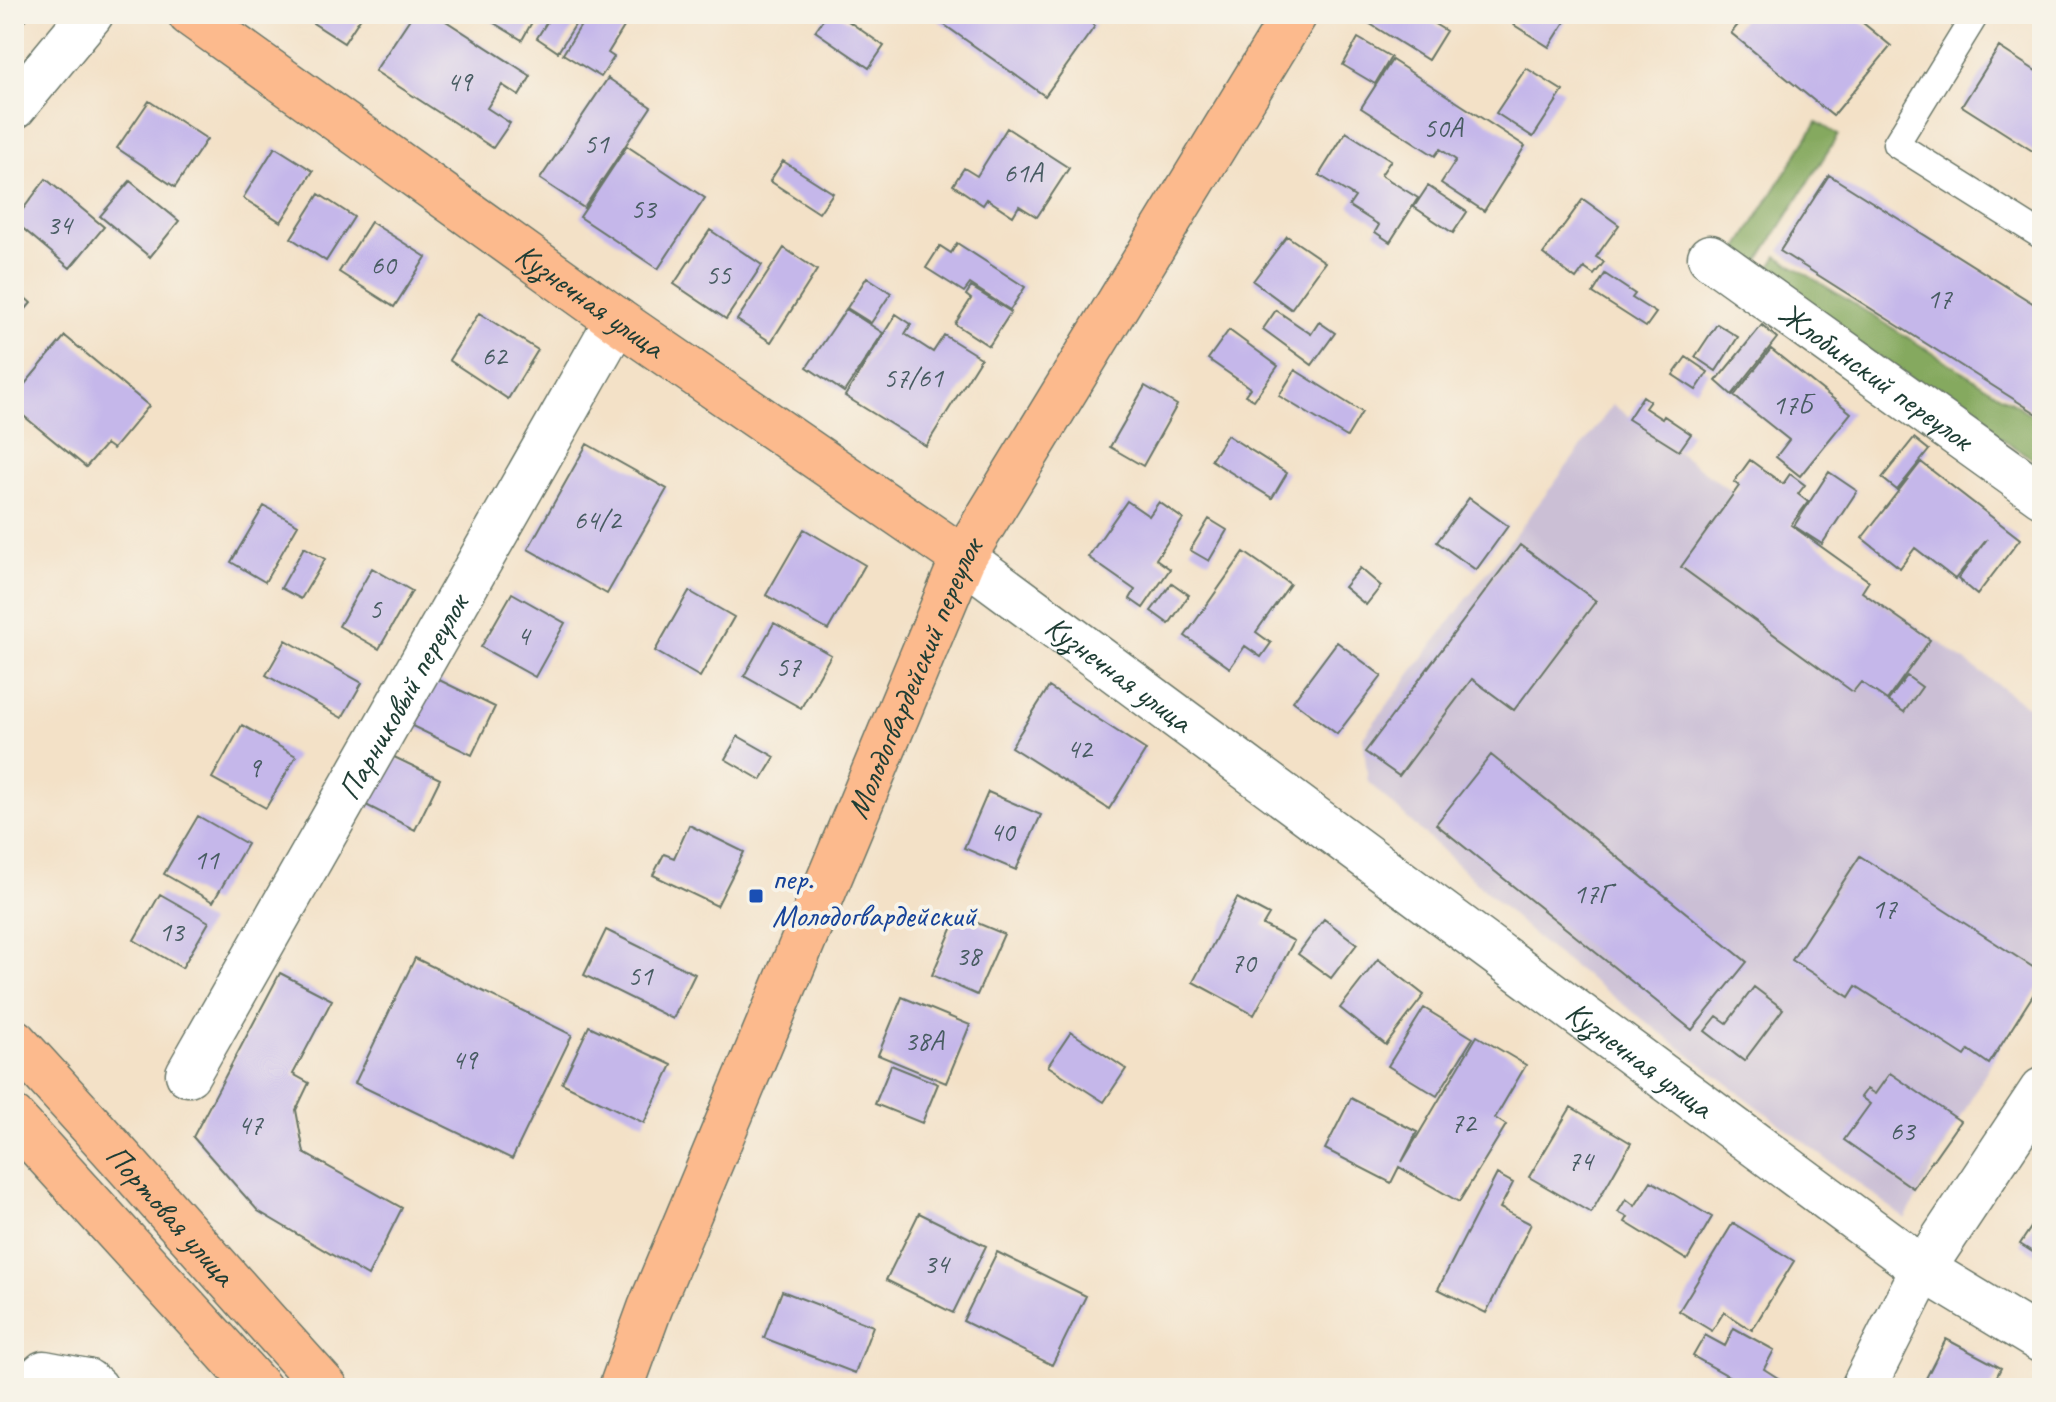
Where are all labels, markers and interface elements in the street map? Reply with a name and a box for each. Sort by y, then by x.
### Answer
house number: 49 [446,64,474,99]
house number: 50А [1423,110,1465,145]
house number: 51 [583,126,610,161]
house number: 61А [1003,155,1045,190]
house number: 53 [630,191,658,226]
house number: 34 [46,207,74,242]
street label: Кузнечная улица [508,234,674,368]
house number: 60 [370,247,398,282]
house number: 55 [705,257,732,292]
house number: 17 [1926,281,1953,316]
street label: Жлобинский переулок [1771,292,1983,461]
house number: 62 [481,338,509,373]
house number: 57/61 [883,360,944,395]
house number: 17Б [1772,387,1816,422]
house number: 64/2 [573,502,623,537]
street label: Молодогвардейский переулок [836,527,993,824]
street label: Парниковый переулок [328,584,479,807]
house number: 5 [369,591,383,626]
street label: Кузнечная улица [1037,606,1202,742]
house number: 4 [517,618,532,653]
house number: 57 [775,649,802,684]
house number: 42 [1066,731,1094,766]
house number: 9 [248,750,263,785]
house number: 40 [989,814,1017,849]
house number: 11 [193,842,220,877]
place label: пер. Молодогвардейский [772,858,978,936]
house number: 17Г [1573,876,1617,911]
marker: пер. Молодогвардейский [747,887,765,905]
house number: 17 [1871,891,1898,926]
house number: 13 [158,914,186,949]
house number: 38 [955,938,983,973]
house number: 70 [1230,945,1258,980]
house number: 51 [627,958,654,993]
street label: Кузнечная улица [1558,991,1723,1128]
house number: 38А [904,1023,946,1058]
house number: 49 [451,1042,479,1077]
house number: 72 [1450,1105,1478,1140]
house number: 47 [237,1107,264,1142]
house number: 63 [1889,1113,1917,1148]
street label: Портовая улица [97,1135,246,1295]
house number: 74 [1567,1143,1595,1178]
house number: 34 [923,1246,951,1281]

